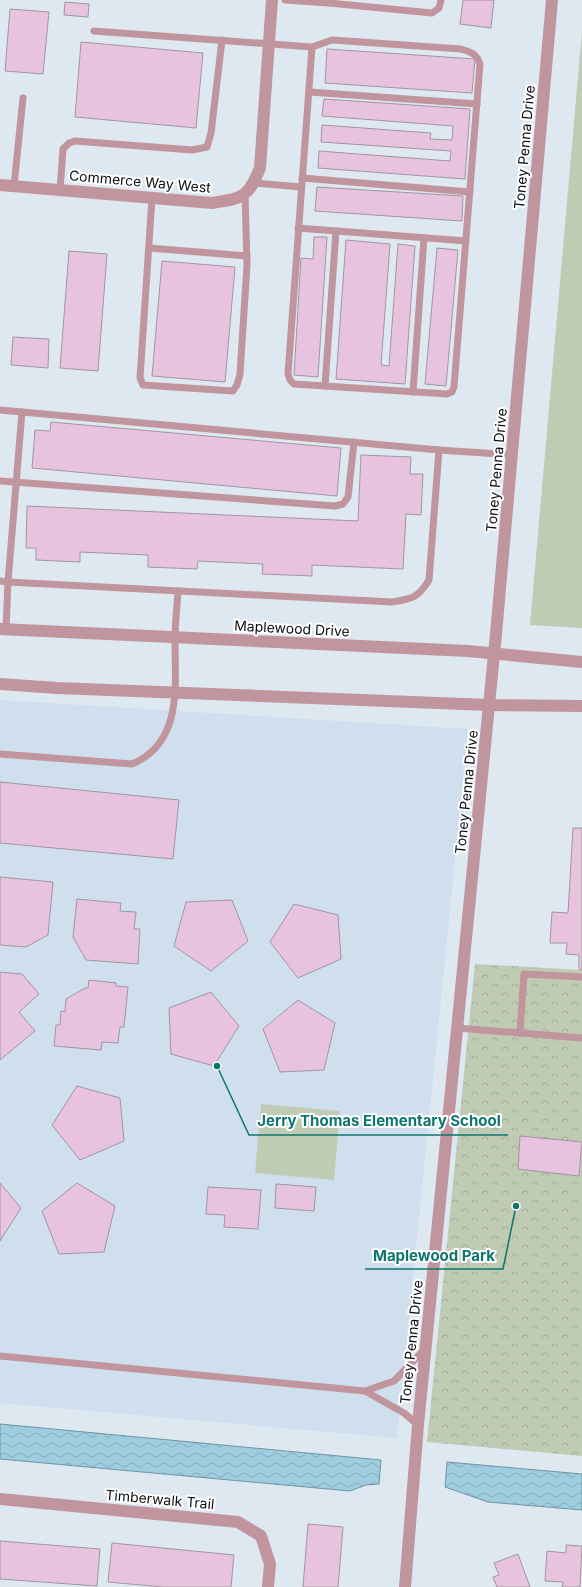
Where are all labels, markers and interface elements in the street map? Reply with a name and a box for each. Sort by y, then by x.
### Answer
street label: Toney Penna Drive [510,84,538,210]
street label: Commerce Way West [68,166,212,196]
street label: Toney Penna Drive [482,407,510,533]
street label: Maplewood Drive [234,616,350,640]
street label: Toney Penna Drive [451,729,481,855]
callout: Jerry Thomas Elementary School [249,1108,508,1135]
text: Jerry Thomas Elementary School [257,1111,501,1130]
callout: Maplewood Park [365,1242,503,1269]
text: Maplewood Park [373,1246,495,1265]
street label: Toney Penna Drive [396,1279,426,1405]
street label: Timberwalk Trail [105,1486,215,1512]

